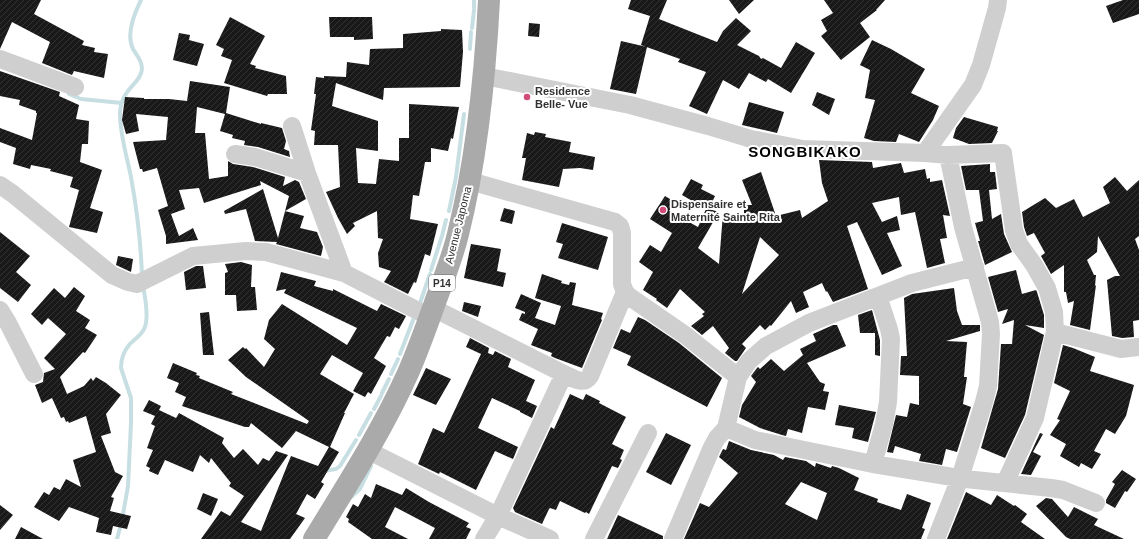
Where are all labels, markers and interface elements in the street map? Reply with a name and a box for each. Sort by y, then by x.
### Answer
place label: Residence Belle- Vue [535,85,590,110]
marker: Residence Belle- Vue [522,92,532,102]
district label: SONGBIKAKO [748,143,862,160]
street label: Avenue Japoma [443,184,474,265]
place label: Dispensaire et Maternité Sainte Rita [671,198,781,223]
marker: Dispensaire et Maternité Sainte Rita [658,205,668,215]
road number: P14 [429,275,455,291]

